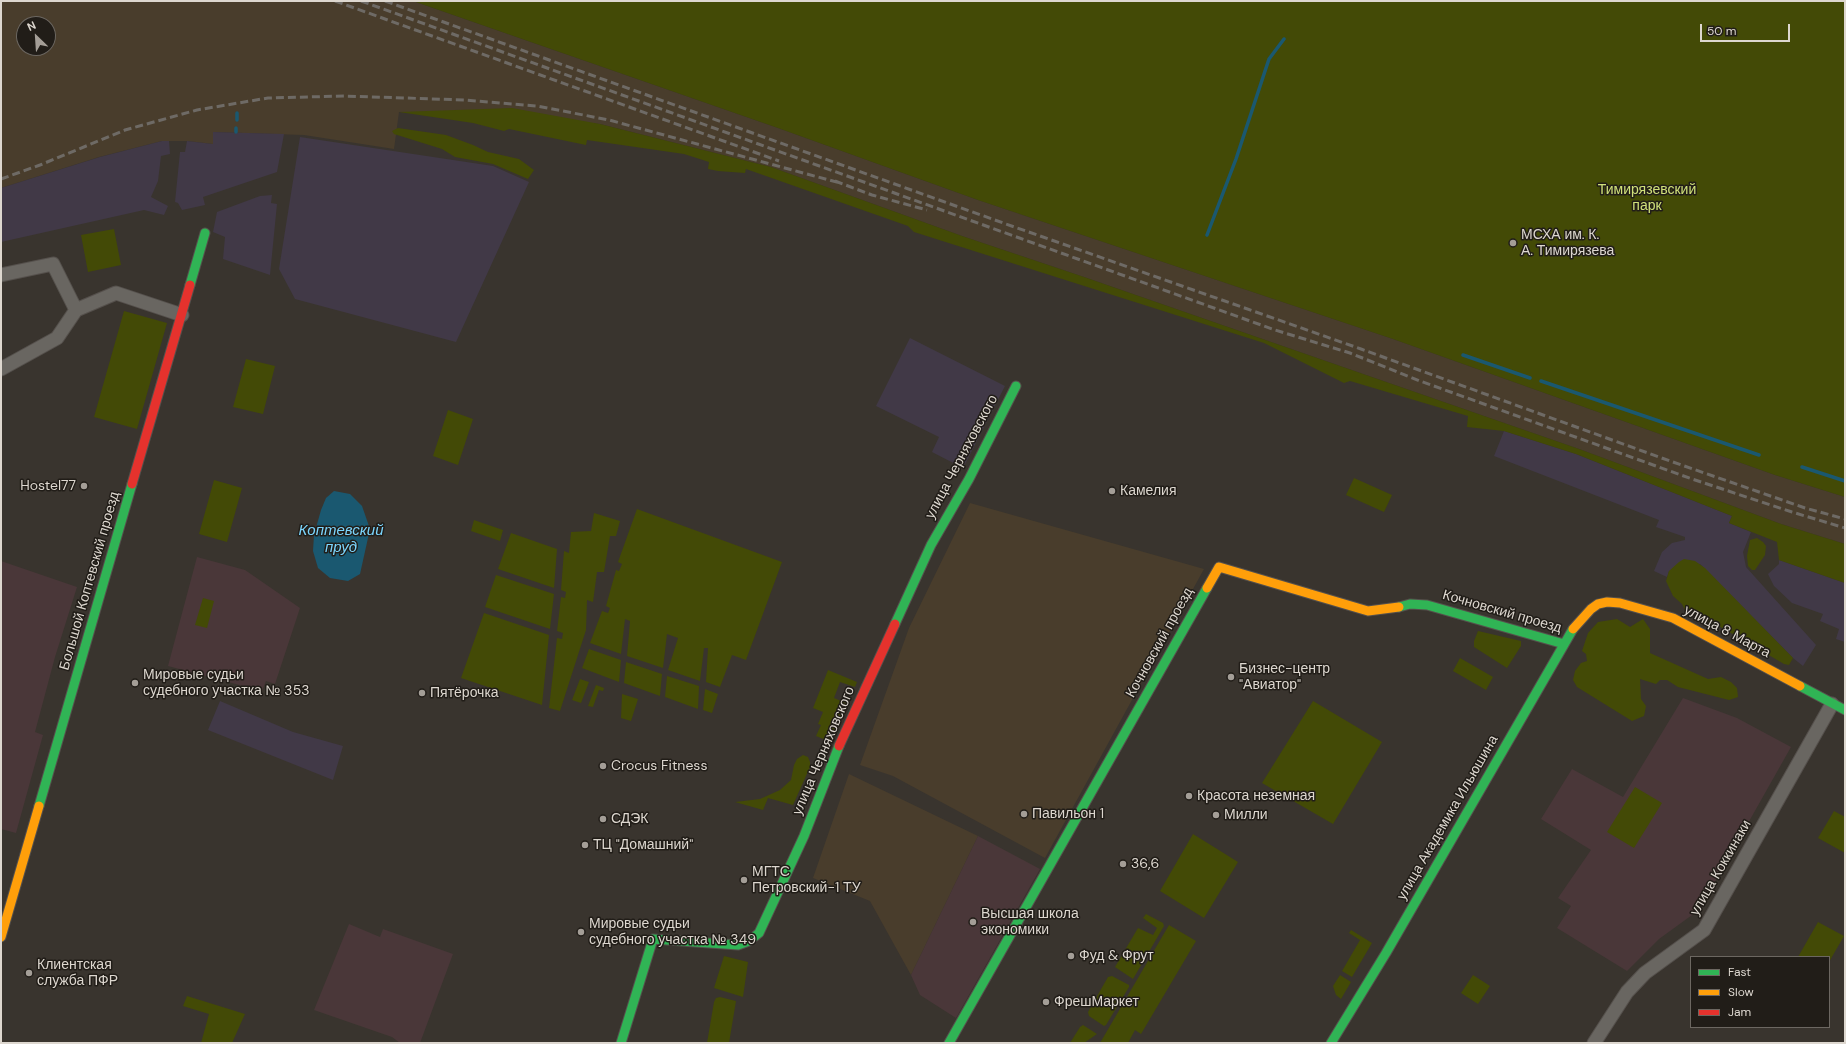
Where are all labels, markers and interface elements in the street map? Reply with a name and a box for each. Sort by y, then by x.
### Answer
north arrow [16,16,56,56]
scale bar [1702,16,1792,42]
text: N [25,18,38,34]
text: 50 m [1707,23,1736,39]
park label: Тимирязевский парк [1598,182,1696,214]
place label: МСХА им. К. А. Тимирязева [1521,227,1614,260]
marker: МСХА им. К. А. Тимирязева [1508,238,1518,248]
street label: улица Черняховского [922,392,1002,522]
place label: Hostel77 [20,478,76,494]
marker: Hostel77 [79,481,89,491]
place label: Камелия [1120,483,1176,499]
marker: Камелия [1107,486,1117,496]
street label: Большой Коптевский проезд [56,490,124,672]
water label: Коптевский пруд [298,522,384,557]
street label: Кочновский проезд [1123,585,1197,701]
street label: Кочновский проезд [1441,587,1563,637]
street label: улица 8 Марта [1681,602,1773,662]
place label: Бизнес-центр "Авиатор" [1239,661,1330,694]
place label: Мировые судьи судебного участка № 353 [143,667,309,700]
marker: Бизнес-центр "Авиатор" [1226,672,1236,682]
marker: Мировые судьи судебного участка № 353 [130,678,140,688]
street label: улица Черняховского [789,684,859,818]
place label: Пятёрочка [430,685,499,701]
marker: Пятёрочка [417,688,427,698]
street label: улица Академика Ильюшина [1394,733,1502,903]
place label: Crocus Fitness [611,758,707,774]
marker: Crocus Fitness [598,761,608,771]
place label: Красота неземная [1197,788,1315,804]
marker: Красота неземная [1184,791,1194,801]
place label: Павильон 1 [1032,806,1104,822]
place label: Милли [1224,807,1268,823]
marker: Павильон 1 [1019,809,1029,819]
marker: Милли [1211,810,1221,820]
place label: СДЭК [611,811,649,827]
marker: СДЭК [598,814,608,824]
street label: улица Коккинаки [1687,817,1755,919]
place label: ТЦ "Домашний" [593,837,693,853]
marker: ТЦ "Домашний" [580,840,590,850]
place label: 36,6 [1131,856,1159,872]
marker: 36,6 [1118,859,1128,869]
place label: МГТС Петровский-1 ТУ [752,864,861,896]
marker: МГТС Петровский-1 ТУ [739,875,749,885]
place label: Высшая школа экономики [981,906,1079,938]
place label: Мировые судьи судебного участка № 349 [589,916,756,948]
marker: Высшая школа экономики [968,917,978,927]
marker: Мировые судьи судебного участка № 349 [576,927,586,937]
place label: Фуд & Фрут [1079,948,1154,964]
marker: Фуд & Фрут [1066,951,1076,961]
legend [1690,956,1830,1028]
place label: Клиентская служба ПФР [37,957,118,990]
text: Fast [1728,964,1751,980]
marker: Клиентская служба ПФР [24,968,34,978]
text: Slow [1728,984,1754,1000]
place label: ФрешМаркет [1054,994,1139,1010]
marker: ФрешМаркет [1041,997,1051,1007]
text: Jam [1728,1004,1751,1020]

